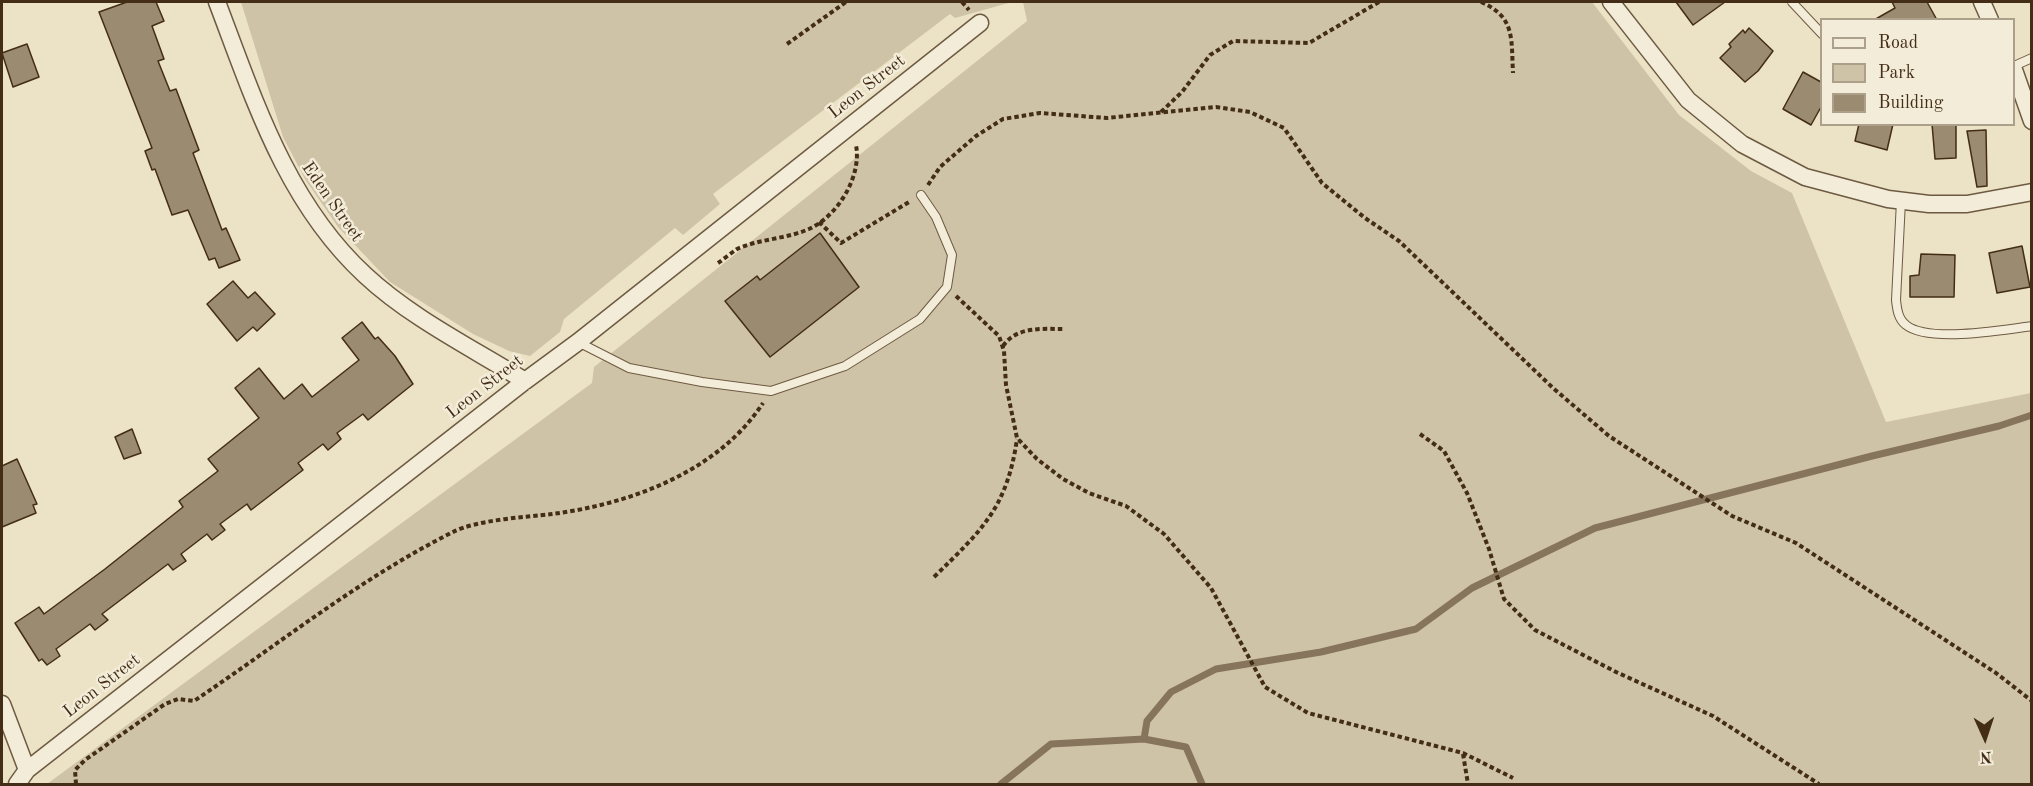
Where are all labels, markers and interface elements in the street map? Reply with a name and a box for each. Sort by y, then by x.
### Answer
legend [1820,18,2015,126]
text: Road [1878,34,1918,52]
street label: Leon Street [824,50,910,124]
text: Park [1878,64,1915,82]
text: Building [1878,94,1943,112]
street label: Eden Street [297,158,367,246]
street label: Leon Street [442,350,528,424]
street label: Leon Street [59,649,145,723]
north arrow [1955,708,2015,768]
text: N [1979,748,1992,764]

